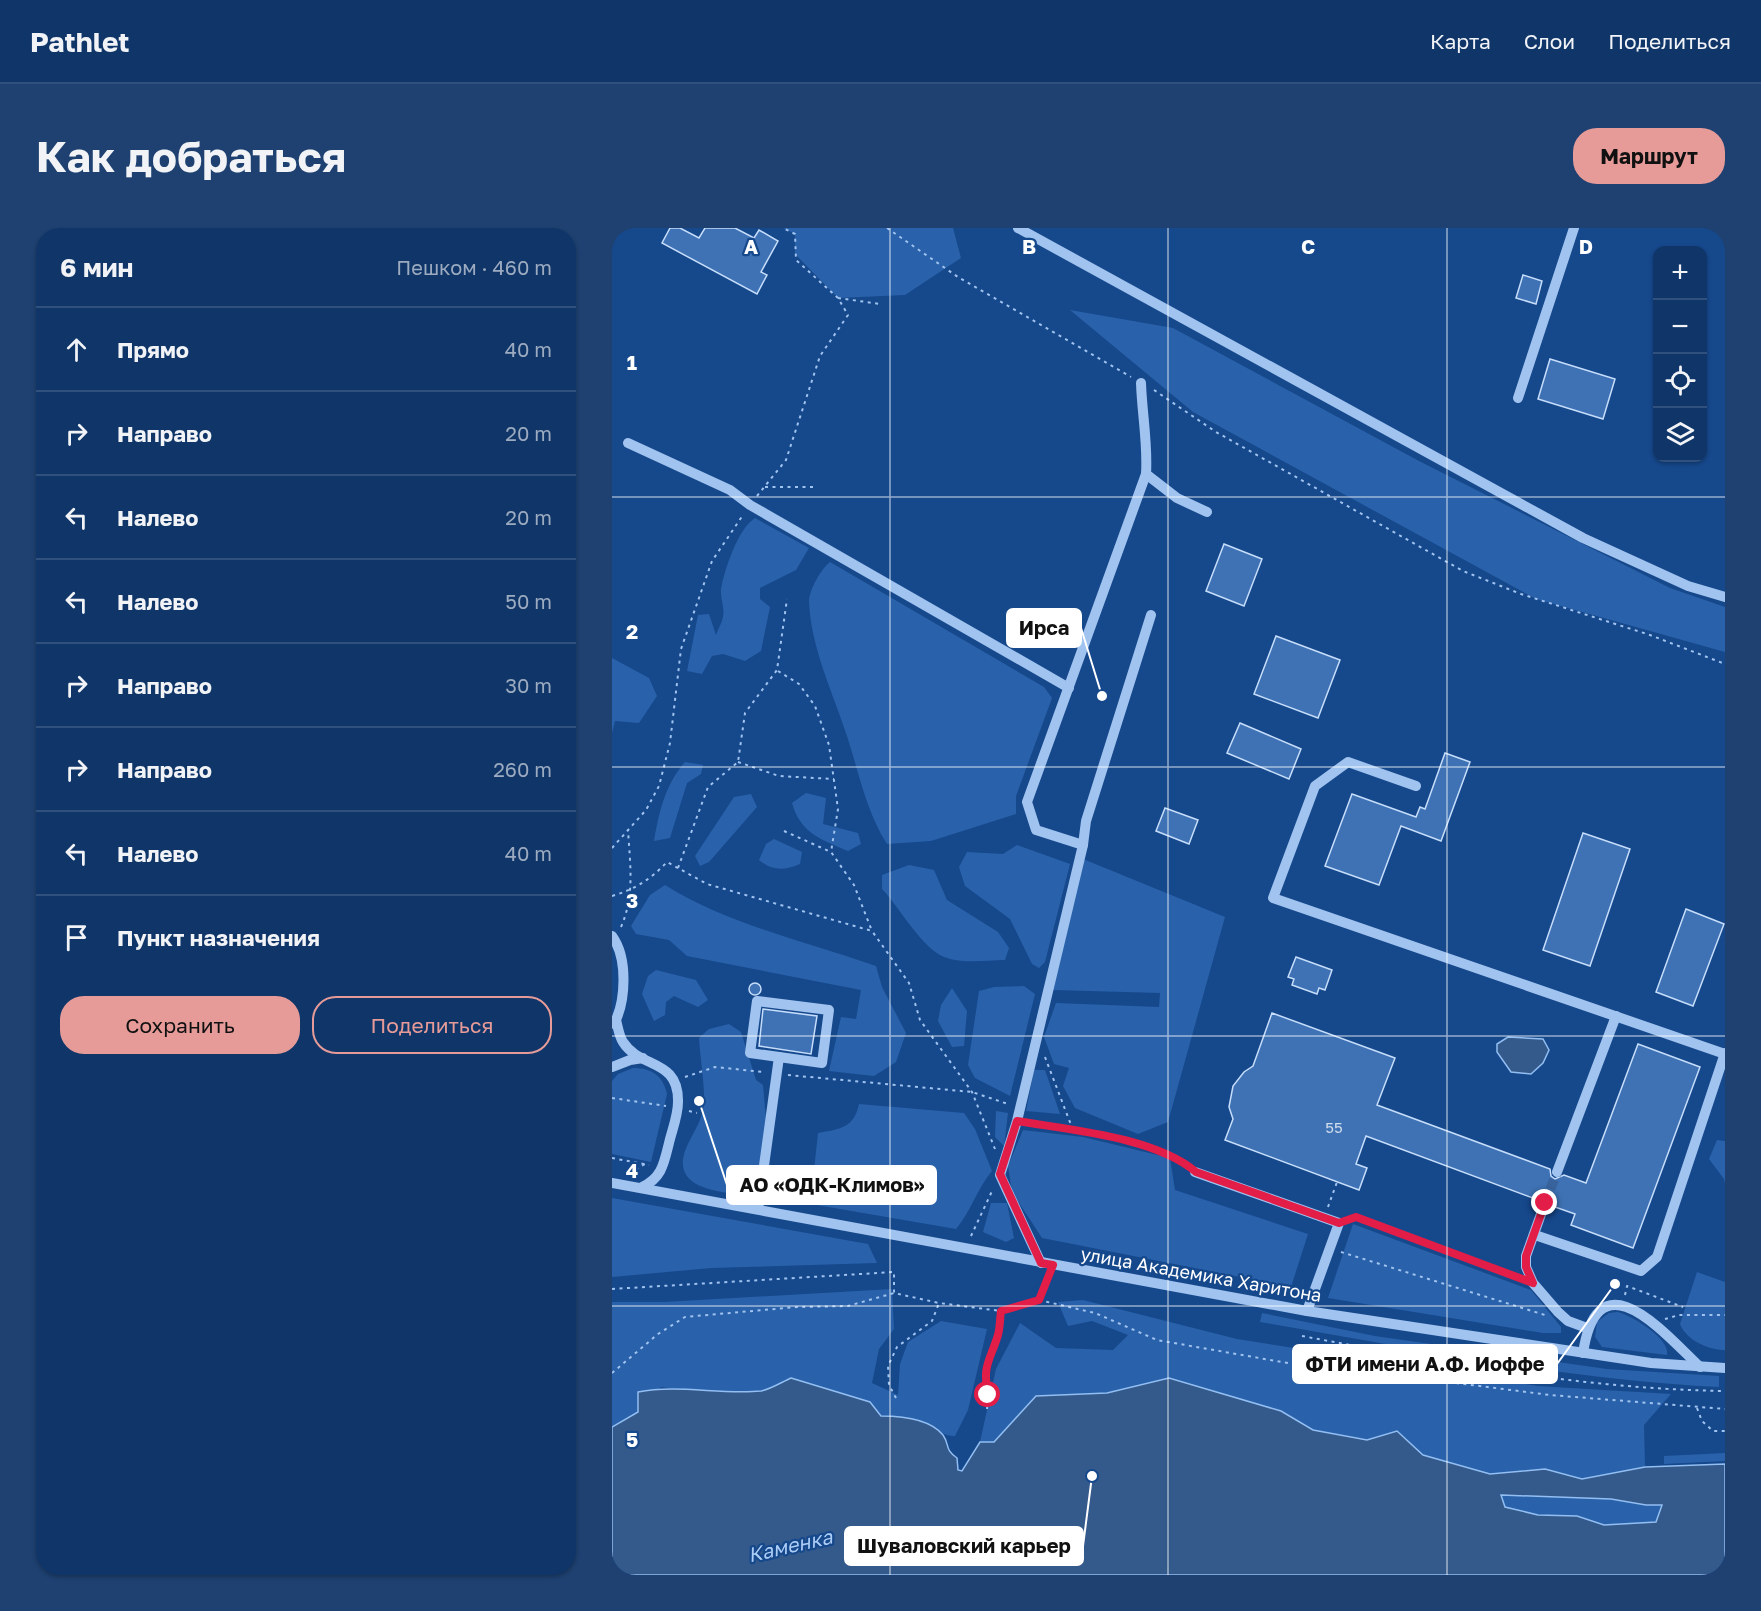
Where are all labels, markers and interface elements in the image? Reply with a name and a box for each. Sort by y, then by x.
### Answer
text: Pathlet [30,25,130,58]
text: Карта [1430,28,1491,54]
text: Слои [1524,28,1575,54]
text: Поделиться [1608,28,1731,54]
button: Маршрут [1573,128,1725,184]
text: Как добраться [36,131,346,181]
text: A [744,234,758,258]
text: B [1022,234,1036,258]
text: C [1301,234,1315,258]
text: D [1579,234,1593,258]
map controls [1653,246,1707,462]
button: + [1653,246,1707,300]
text: 6 мин [60,252,133,283]
text: Пешком · 460 m [396,255,552,279]
button: − [1653,300,1707,354]
icon: ahead [60,333,93,366]
text: Прямо [117,336,189,363]
text: 40 m [505,337,552,361]
text: 1 [627,350,637,374]
button: locate [1653,354,1707,408]
button: layers [1653,408,1707,462]
icon: right [60,417,93,450]
text: Направо [117,420,212,447]
text: 20 m [505,421,552,445]
icon: left [60,501,93,534]
text: Налево [117,504,199,531]
text: 20 m [505,505,552,529]
icon: left [60,585,93,618]
text: Налево [117,588,199,615]
text: 50 m [505,589,552,613]
callout: Ирса [1007,609,1081,647]
text: Ирса [1019,615,1069,639]
text: 2 [626,619,638,643]
icon: right [60,669,93,702]
text: Направо [117,672,212,699]
text: 30 m [505,673,552,697]
icon: right [60,753,93,786]
text: Направо [117,756,212,783]
text: 260 m [493,757,552,781]
icon: left [60,837,93,870]
text: Налево [117,840,199,867]
text: 40 m [505,841,552,865]
text: 3 [626,888,638,912]
icon: arrive [60,921,93,954]
text: Пункт назначения [117,924,320,951]
button: Сохранить [60,996,300,1054]
button: Поделиться [312,996,552,1054]
house number: 55 [1325,1118,1343,1136]
text: 4 [626,1158,638,1182]
callout: АО «ОДК-Климов» [727,1166,936,1204]
text: АО «ОДК-Климов» [740,1172,925,1196]
route end [1531,1189,1557,1215]
street label: улица Академика Харитона [1079,1242,1323,1306]
callout: ФТИ имени А.Ф. Иоффе [1293,1345,1557,1383]
text: ФТИ имени А.Ф. Иоффе [1305,1351,1545,1375]
route start [974,1381,1000,1407]
text: 5 [626,1427,638,1451]
water label: Каменка [745,1524,835,1566]
callout: Шуваловский карьер [845,1527,1083,1565]
text: Шуваловский карьер [857,1533,1071,1557]

